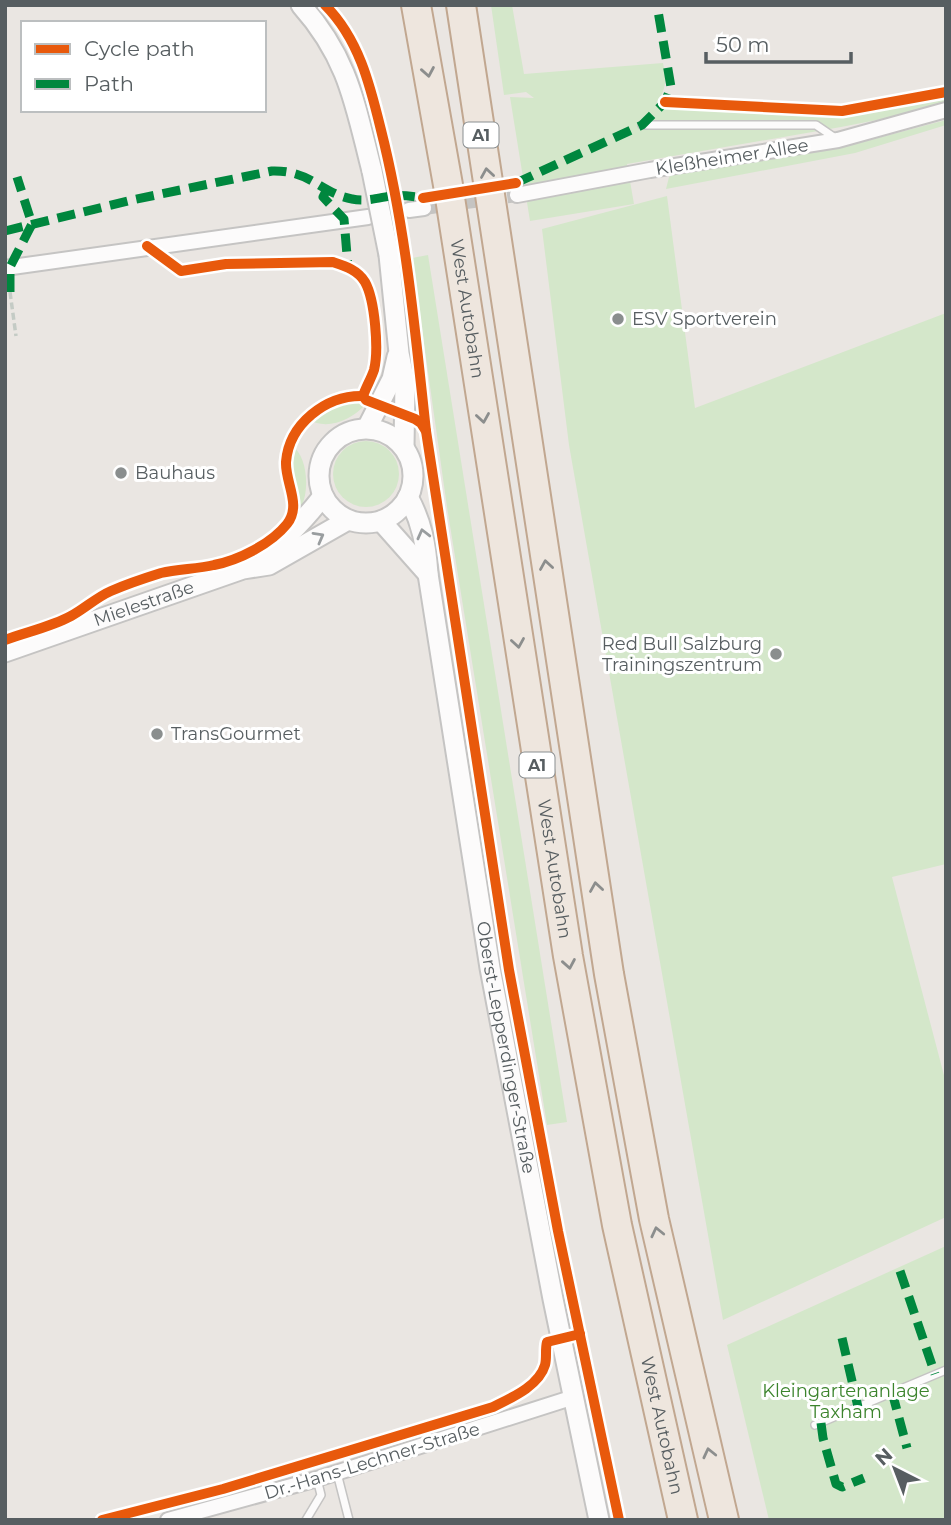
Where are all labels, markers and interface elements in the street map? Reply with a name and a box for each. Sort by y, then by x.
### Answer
legend [21,21,266,112]
scale bar [706,21,851,65]
text: 50 m [716,32,770,57]
text: Cycle path [84,36,195,61]
one-way arrow [420,67,435,78]
text: Path [84,71,134,96]
road number: A1 [463,122,498,148]
street label: Kleßheimer Allee [654,134,810,180]
one-way arrow [480,168,495,179]
street label: West Autobahn [446,237,489,380]
place label: ESV Sportverein [632,308,777,330]
marker: ESV Sportverein [610,311,626,327]
one-way arrow [476,412,491,424]
place label: Bauhaus [135,462,215,484]
marker: Bauhaus [113,465,129,481]
one-way arrow [417,528,431,540]
one-way arrow [311,532,324,545]
one-way arrow [539,559,554,571]
street label: Mielestraße [91,576,197,631]
place label: Red Bull Salzburg Trainingszentrum [602,633,762,676]
one-way arrow [510,637,525,649]
marker: Red Bull Salzburg Trainingszentrum [768,646,784,662]
place label: TransGourmet [171,723,301,745]
marker: TransGourmet [149,726,165,742]
road number: A1 [520,752,554,778]
street label: West Autobahn [533,798,576,940]
one-way arrow [589,881,604,893]
street label: Oberst-Lepperdinger-Straße [472,920,540,1176]
one-way arrow [561,958,576,970]
one-way arrow [651,1226,666,1238]
street label: West Autobahn [636,1354,688,1497]
park label: Kleingartenanlage Taxham [762,1380,930,1423]
street label: Dr.-Hans-Lechner-Straße [262,1418,482,1504]
north arrow [860,1434,930,1504]
text: N [871,1443,897,1470]
one-way arrow [702,1447,717,1459]

